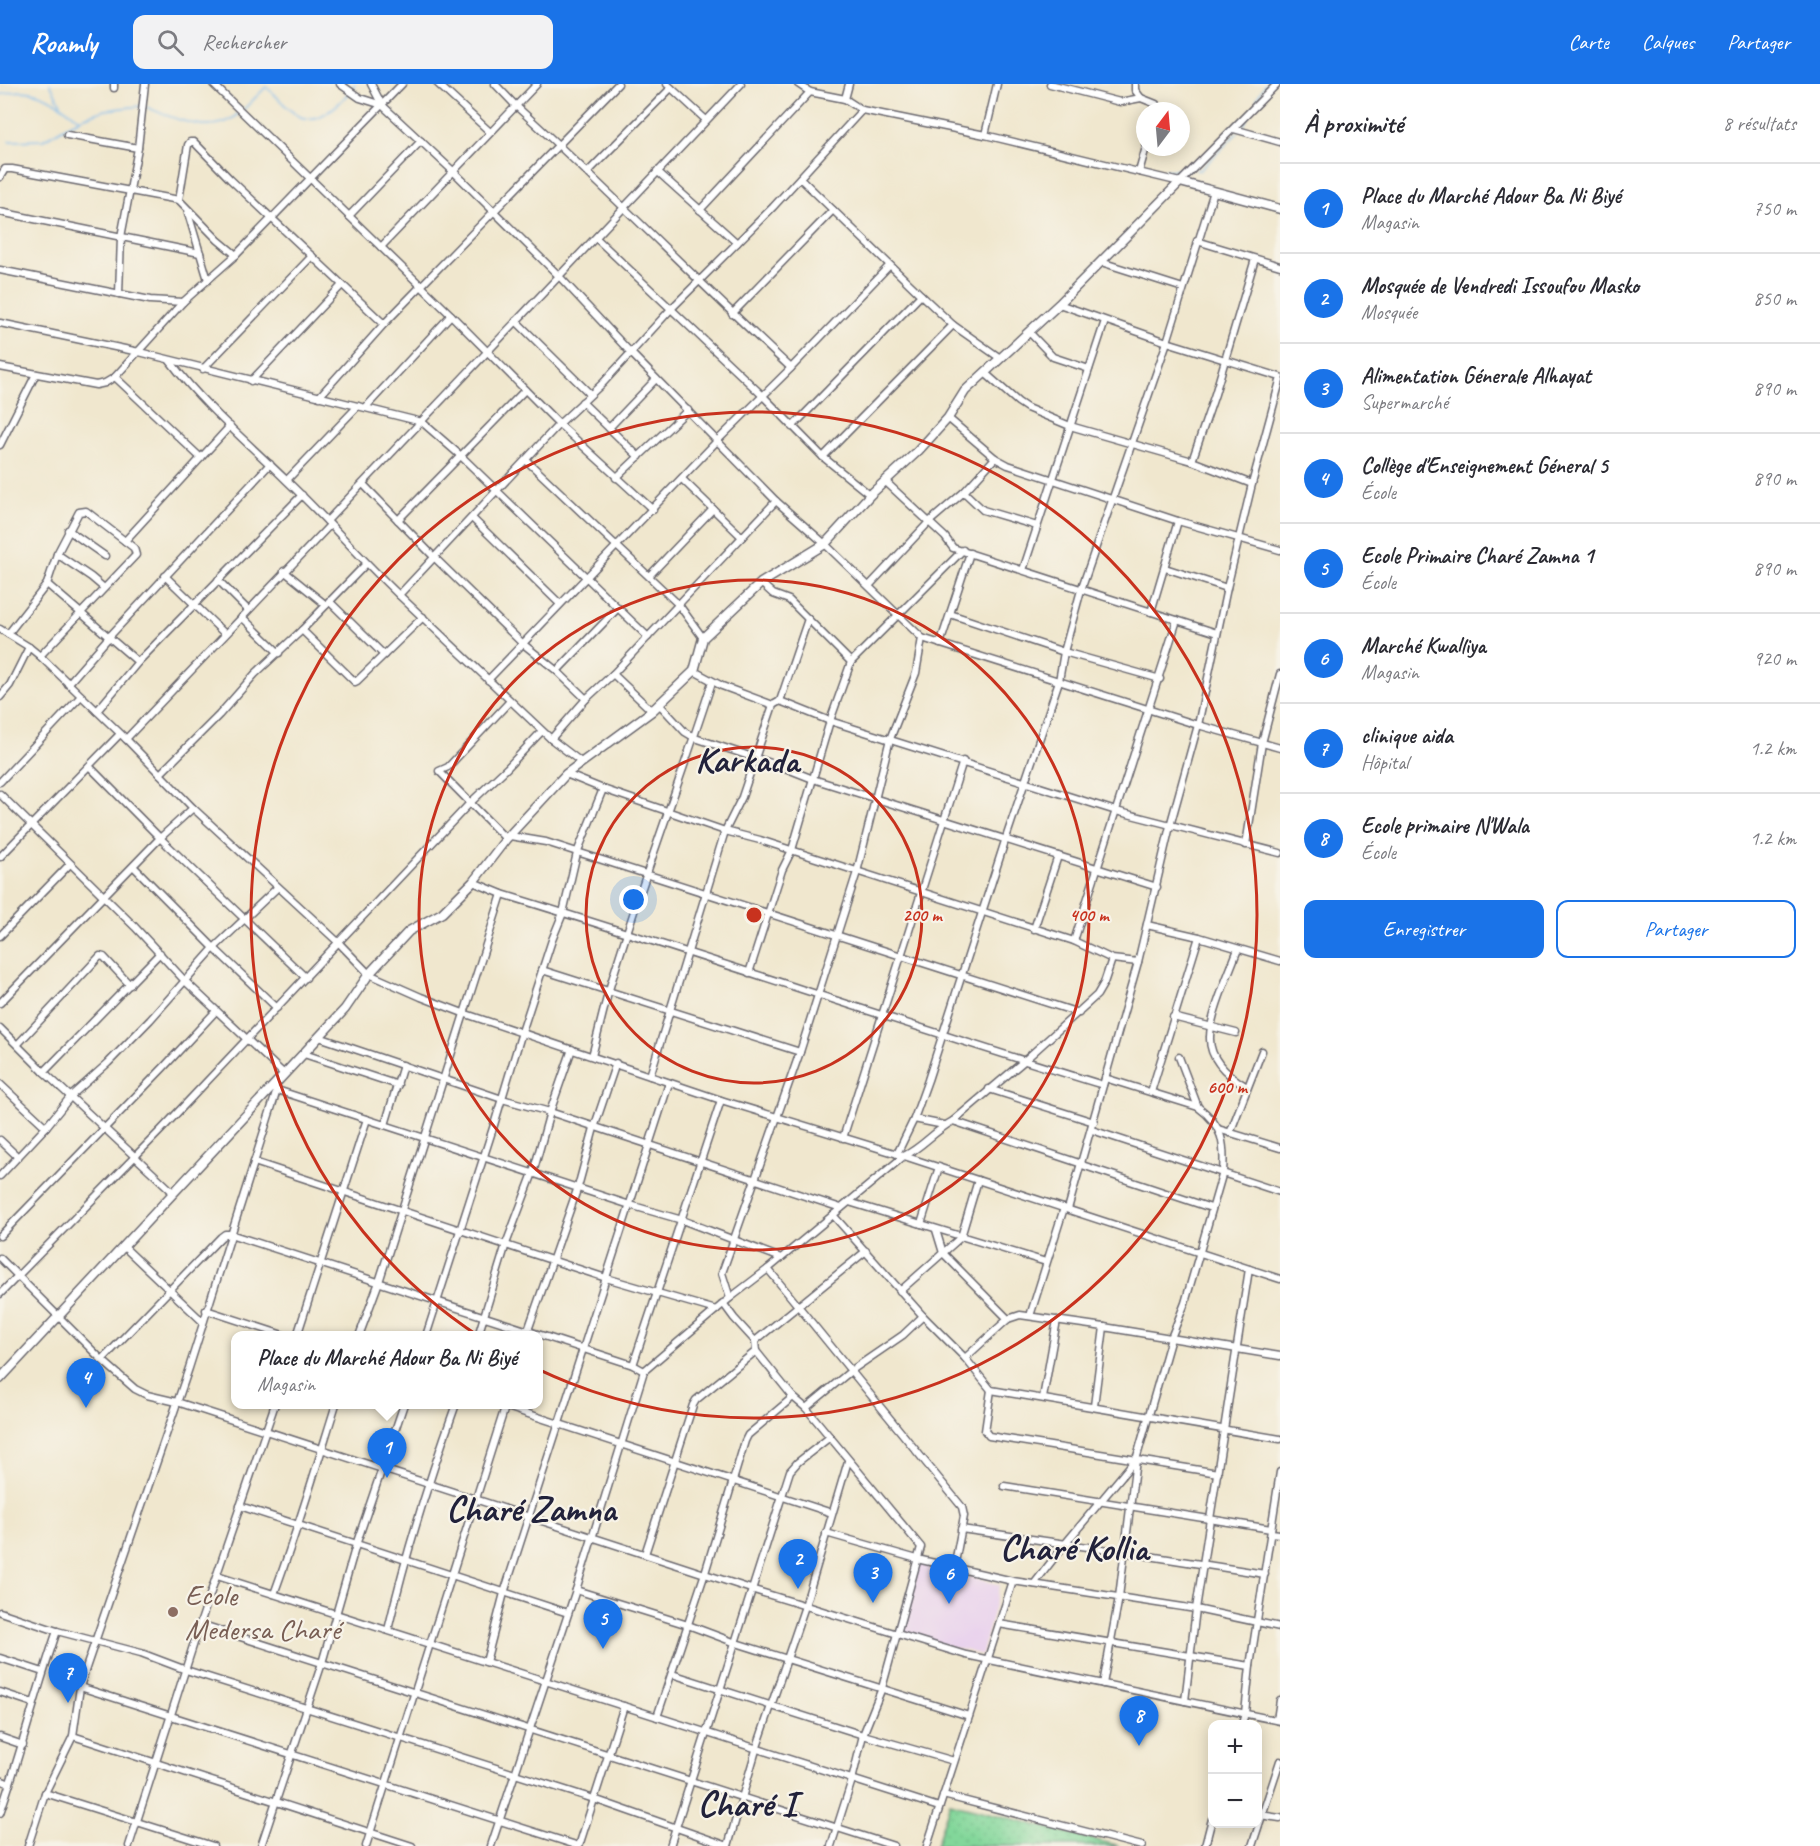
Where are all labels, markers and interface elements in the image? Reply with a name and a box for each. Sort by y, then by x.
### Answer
search box [133,15,553,69]
text: Roamly [30,25,97,60]
icon: search [154,26,187,59]
text: Rechercher [202,28,287,56]
text: Carte [1568,29,1609,55]
text: Calques [1642,29,1694,55]
text: Partager [1727,29,1790,55]
north arrow [1136,102,1190,156]
text: À proximité [1304,107,1403,140]
text: 8 résultats [1723,111,1796,136]
text: Place du Marché Adour Ba Ni Biyé [1361,182,1621,210]
text: 1 [1319,196,1328,221]
text: 750 m [1753,196,1796,221]
text: Magasin [1361,210,1419,235]
text: Mosquée de Vendredi Issoufou Masko [1361,272,1639,300]
text: 2 [1319,286,1328,311]
text: 850 m [1753,286,1796,311]
text: Mosquée [1361,300,1417,325]
text: Alimentation Génerale Alhayat [1361,362,1591,390]
text: 3 [1319,376,1328,401]
text: 890 m [1753,376,1796,401]
text: Supermarché [1361,390,1448,415]
text: Collège d'Enseignement Géneral 5 [1361,452,1608,480]
text: 4 [1319,466,1328,491]
text: 890 m [1753,466,1796,491]
text: École [1361,480,1396,505]
text: Ecole Primaire Charé Zamna 1 [1361,542,1594,570]
text: 5 [1319,556,1328,581]
text: 890 m [1753,556,1796,581]
text: École [1361,570,1396,595]
text: Marché Kwalliya [1361,632,1486,660]
text: 6 [1319,646,1328,671]
text: 920 m [1753,646,1796,671]
text: Magasin [1361,660,1419,685]
text: clinique aida [1361,722,1453,750]
text: 7 [1319,736,1328,761]
text: 1.2 km [1750,736,1796,761]
district label: Karkada [695,737,802,783]
text: Hôpital [1361,750,1409,775]
text: Ecole primaire N'Wala [1361,812,1529,840]
text: 8 [1319,826,1328,851]
text: 1.2 km [1750,826,1796,851]
text: École [1361,840,1396,865]
your location [619,885,648,914]
button: Enregistrer [1304,900,1544,958]
button: Partager [1556,900,1796,958]
text: 200 m [903,904,943,926]
text: 400 m [1070,904,1110,926]
centre of rings [744,905,764,925]
text: 600 m [1207,1076,1248,1098]
popup [231,1331,543,1409]
text: Place du Marché Adour Ba Ni Biyé [257,1344,517,1372]
pin: 4 [66,1358,106,1408]
text: Magasin [257,1372,315,1397]
pin: 1 [368,1428,406,1478]
district label: Charé Zamna [446,1486,619,1532]
district label: Charé Kollia [1000,1525,1151,1571]
pin: 2 [778,1540,818,1589]
pin: 3 [854,1554,892,1603]
pin: 6 [930,1554,968,1604]
place label: Ecole Medersa Charé [185,1576,344,1648]
pin: 5 [584,1600,622,1649]
marker: Ecole Medersa Charé [166,1605,180,1619]
pin: 7 [48,1654,88,1703]
pin: 8 [1120,1696,1158,1746]
map controls [1208,1720,1262,1828]
button: + [1208,1720,1262,1774]
button: − [1208,1774,1262,1828]
district label: Charé I [698,1781,804,1827]

